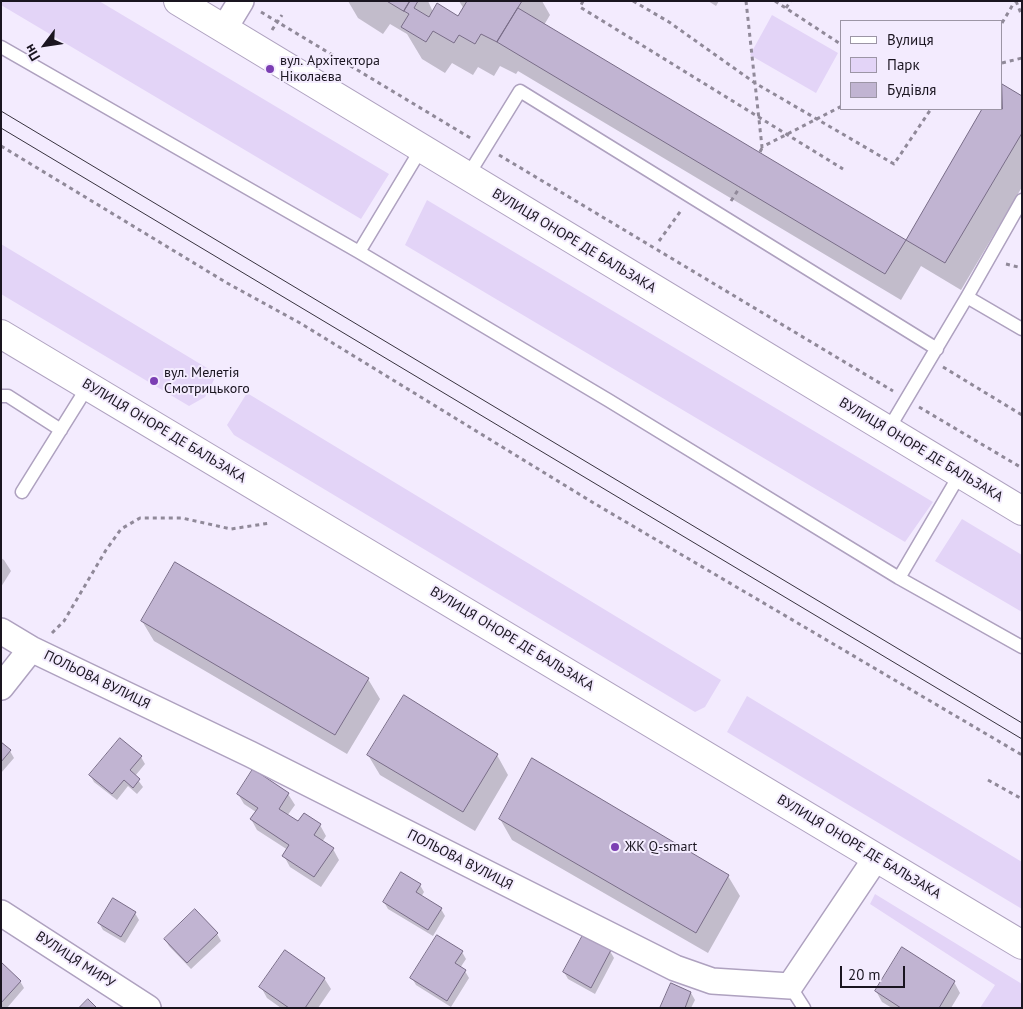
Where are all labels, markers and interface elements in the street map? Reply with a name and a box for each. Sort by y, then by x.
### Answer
north arrow [20,20,70,70]
legend [840,20,1003,110]
text: Вулиця [887,30,934,49]
text: Пн [20,41,44,64]
place label: вул. Архітектора Ніколаєва [280,53,380,85]
text: Парк [887,55,920,74]
marker: вул. Архітектора Ніколаєва [264,63,276,75]
text: Будівля [887,80,936,99]
street label: ВУЛИЦЯ ОНОРЕ ДЕ БАЛЬЗАКА [489,185,659,297]
place label: вул. Мелетія Смотрицького [164,365,250,398]
street label: ВУЛИЦЯ ОНОРЕ ДЕ БАЛЬЗАКА [79,375,249,487]
marker: вул. Мелетія Смотрицького [148,375,160,387]
street label: ВУЛИЦЯ ОНОРЕ ДЕ БАЛЬЗАКА [836,394,1006,506]
street label: ВУЛИЦЯ ОНОРЕ ДЕ БАЛЬЗАКА [427,583,597,695]
street label: ПОЛЬОВА ВУЛИЦЯ [41,647,153,713]
street label: ВУЛИЦЯ ОНОРЕ ДЕ БАЛЬЗАКА [774,791,944,903]
street label: ПОЛЬОВА ВУЛИЦЯ [405,826,515,894]
place label: ЖК Q-smart [625,839,697,855]
marker: ЖК Q-smart [609,841,621,853]
street label: ВУЛИЦЯ МИРУ [32,928,118,992]
scale bar [843,956,908,988]
text: 20 m [848,965,881,984]

